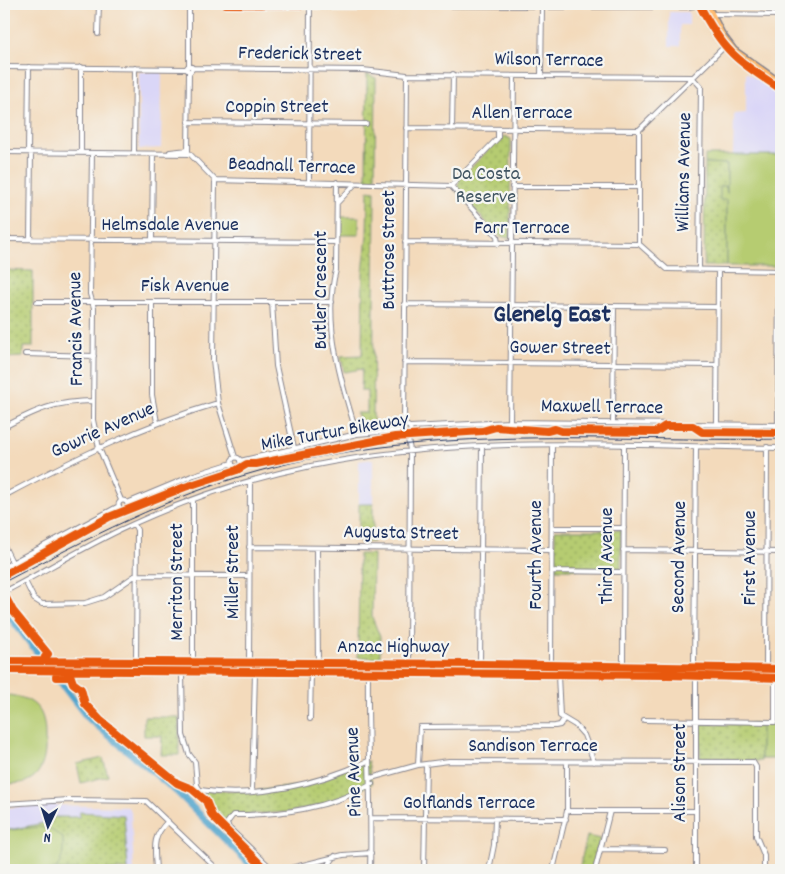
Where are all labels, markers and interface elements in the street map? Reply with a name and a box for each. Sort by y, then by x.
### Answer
street label: Frederick Street [238,40,362,70]
street label: Wilson Terrace [494,46,604,76]
street label: Coppin Street [225,94,329,122]
street label: Allen Terrace [472,100,573,128]
street label: Williams Avenue [670,112,700,232]
street label: Beadnall Terrace [228,151,356,183]
park label: Da Costa Reserve [452,161,521,212]
street label: Buttrose Street [376,190,404,310]
street label: Helmsdale Avenue [101,212,239,240]
street label: Farr Terrace [474,215,570,243]
street label: Butler Crescent [308,230,336,350]
street label: Francis Avenue [62,271,92,386]
street label: Fisk Avenue [141,273,229,301]
district label: Glenelg East [493,298,612,334]
street label: Gower Street [509,334,611,364]
street label: Maxwell Terrace [541,393,664,423]
street label: Gowrie Avenue [47,396,160,466]
street label: Mike Turtur Bikeway [259,406,412,460]
street label: Fourth Avenue [523,500,551,610]
street label: Second Avenue [665,500,695,613]
street label: Third Avenue [594,507,622,604]
street label: First Avenue [737,510,765,606]
street label: Augusta Street [343,519,459,549]
street label: Merriton Street [164,523,192,641]
street label: Miller Street [220,525,248,619]
street label: Anzac Highway [337,634,450,662]
street label: Alison Street [667,723,695,823]
street label: Pine Avenue [339,726,371,818]
street label: Sandison Terrace [468,733,598,761]
street label: Golflands Terrace [403,790,535,818]
north arrow [22,802,72,852]
text: N [43,827,51,847]

